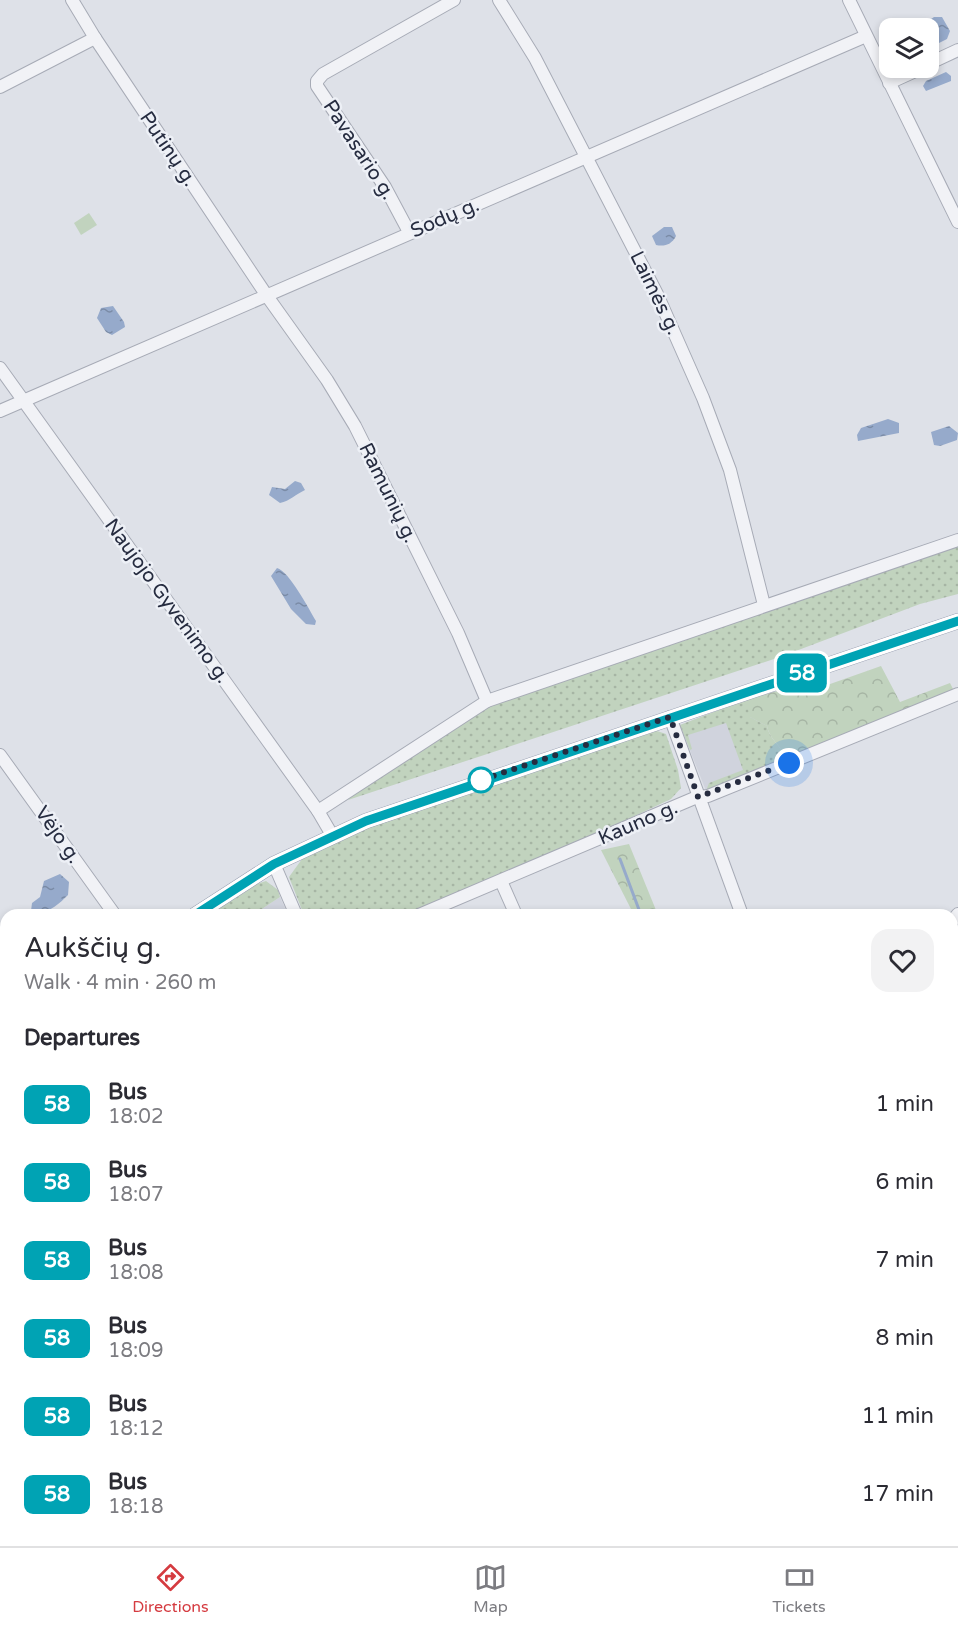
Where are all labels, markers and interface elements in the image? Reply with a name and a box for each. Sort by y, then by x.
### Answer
map controls [879,18,939,78]
button: layers [879,18,939,78]
street label: Pavasario g. [318,96,400,204]
street label: Putinų g. [134,107,202,191]
street label: Sodų g. [407,193,483,243]
street label: Laimės g. [624,247,686,339]
street label: Ramunių g. [353,439,423,547]
street label: Naujojo Gyvenimo g. [99,514,235,688]
line badge: 58 [775,654,829,692]
text: 58 [789,661,815,686]
your location [774,748,804,778]
unlabelled marker [468,767,494,793]
street label: Kauno g. [595,796,681,850]
street label: Vėjo g. [30,802,86,868]
button: heart [871,929,934,992]
text: Aukščių g. [24,931,161,965]
text: Walk · 4 min · 260 m [24,971,216,995]
text: Departures [24,1025,140,1051]
text: Bus [108,1079,147,1105]
text: 1 min [875,1091,934,1117]
text: 58 [44,1092,70,1117]
text: 18:02 [108,1105,163,1129]
text: Bus [108,1157,147,1183]
text: 6 min [875,1169,934,1195]
text: 58 [44,1170,70,1195]
text: 18:07 [108,1183,163,1207]
text: Bus [108,1235,147,1261]
text: 7 min [875,1247,934,1273]
text: 58 [44,1248,70,1273]
text: 18:08 [108,1261,163,1285]
text: Bus [108,1313,147,1339]
text: 8 min [875,1325,934,1351]
text: 58 [44,1326,70,1351]
text: 18:09 [108,1339,163,1363]
text: Bus [108,1391,147,1417]
text: 11 min [862,1403,934,1429]
text: 58 [44,1404,70,1429]
text: 18:12 [108,1417,163,1441]
text: Bus [108,1469,147,1495]
text: 17 min [862,1481,934,1507]
text: 58 [44,1482,70,1507]
text: 18:18 [108,1495,163,1519]
tab: Directions [132,1561,209,1617]
tab: Map [473,1561,508,1617]
tab: Tickets [772,1561,826,1617]

